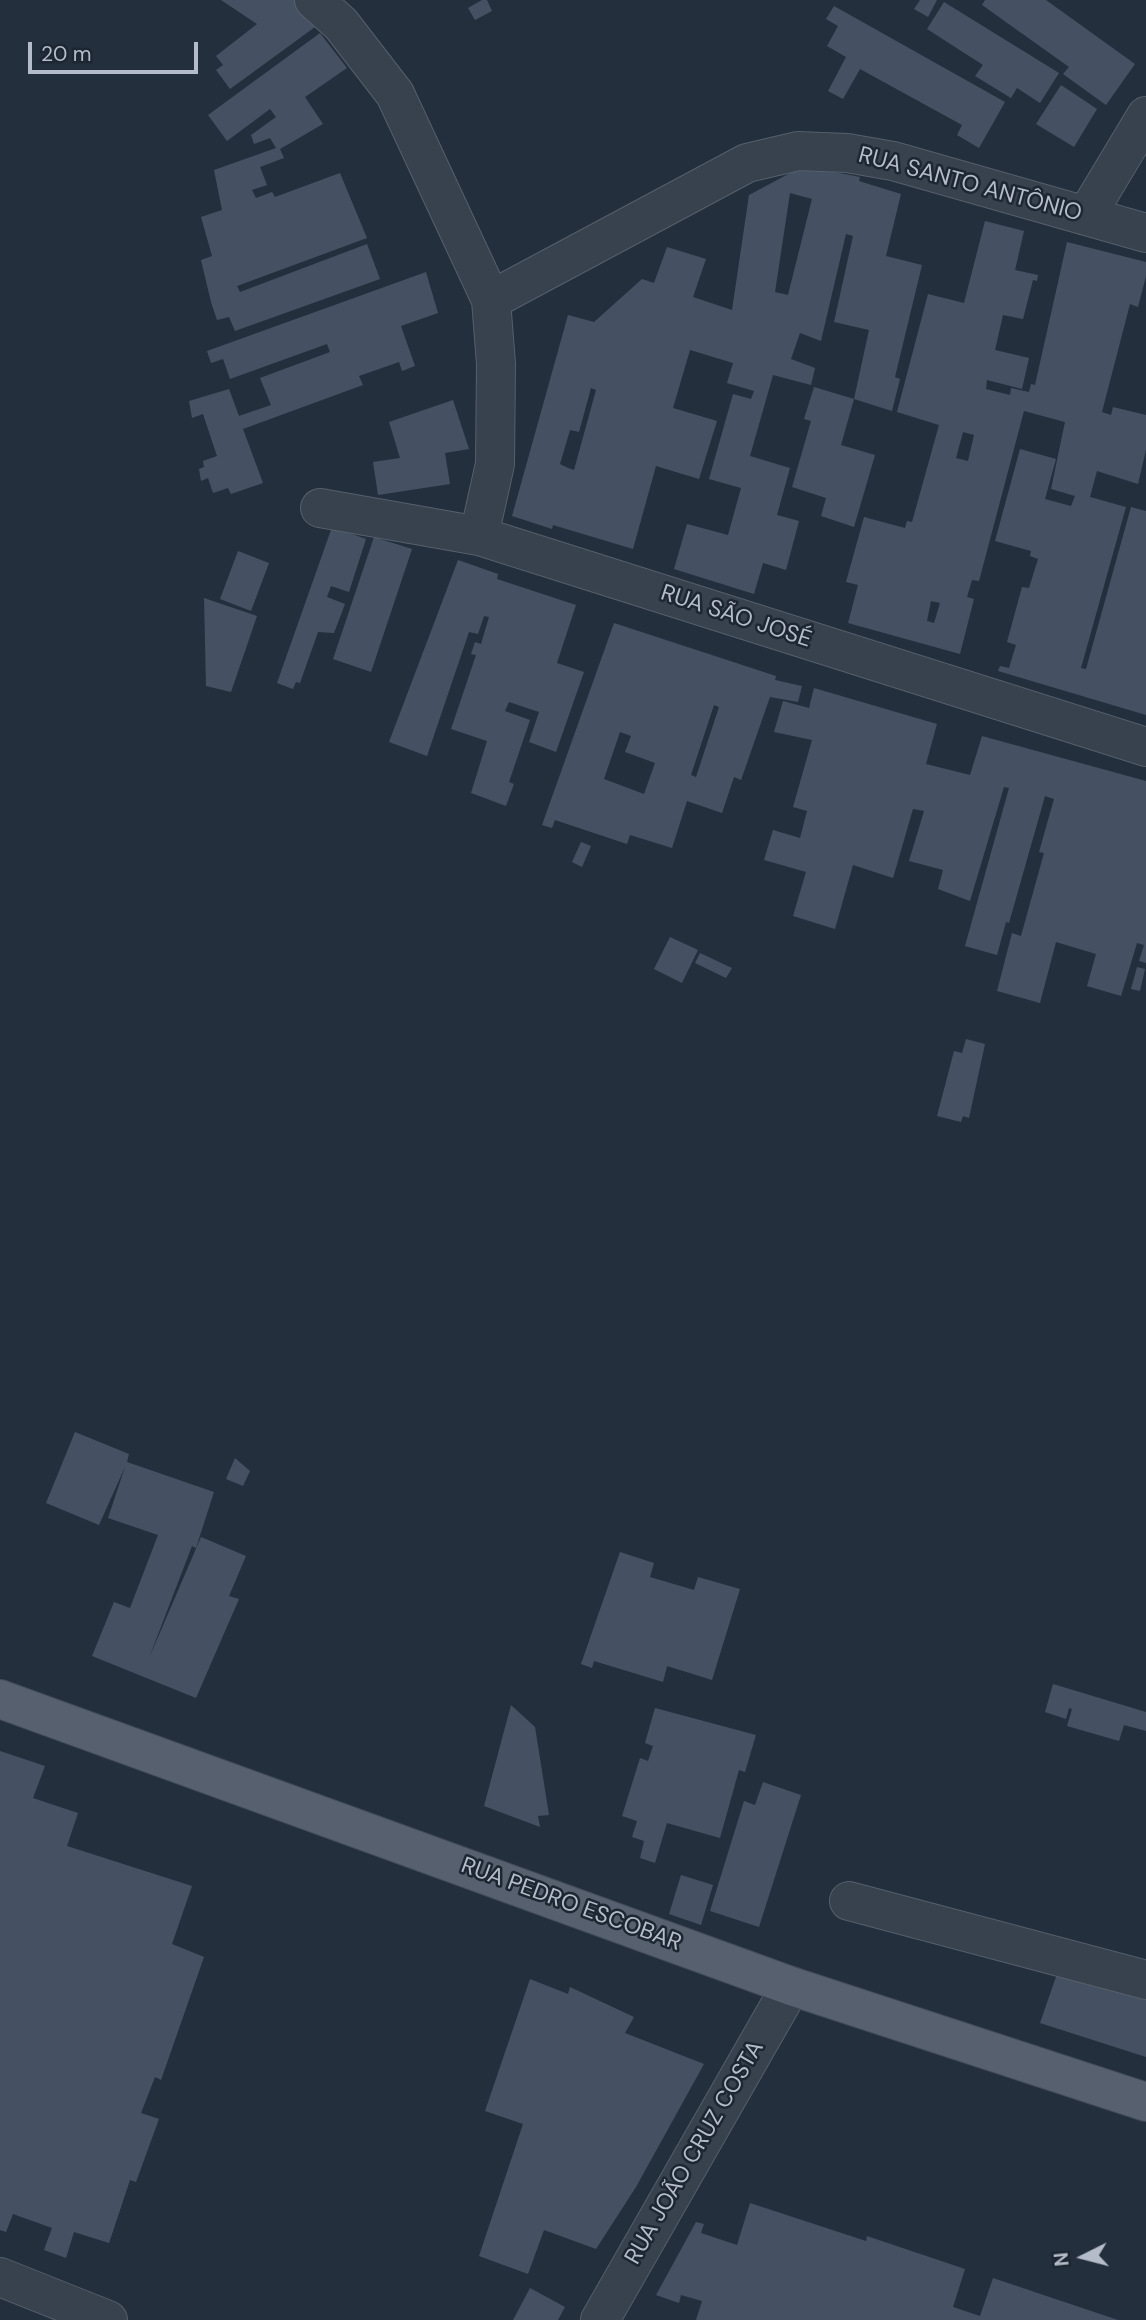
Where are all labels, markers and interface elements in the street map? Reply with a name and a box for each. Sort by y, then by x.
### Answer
scale bar [32,28,201,72]
text: 20 m [41,40,92,68]
street label: RUA SANTO ANTÔNIO [855,142,1085,228]
street label: RUA SÃO JOSÉ [657,580,815,654]
street label: RUA PEDRO ESCOBAR [457,1852,685,1958]
street label: RUA JOÃO CRUZ COSTA [620,2036,770,2270]
north arrow [1048,2222,1118,2292]
text: N [1048,2251,1075,2267]

